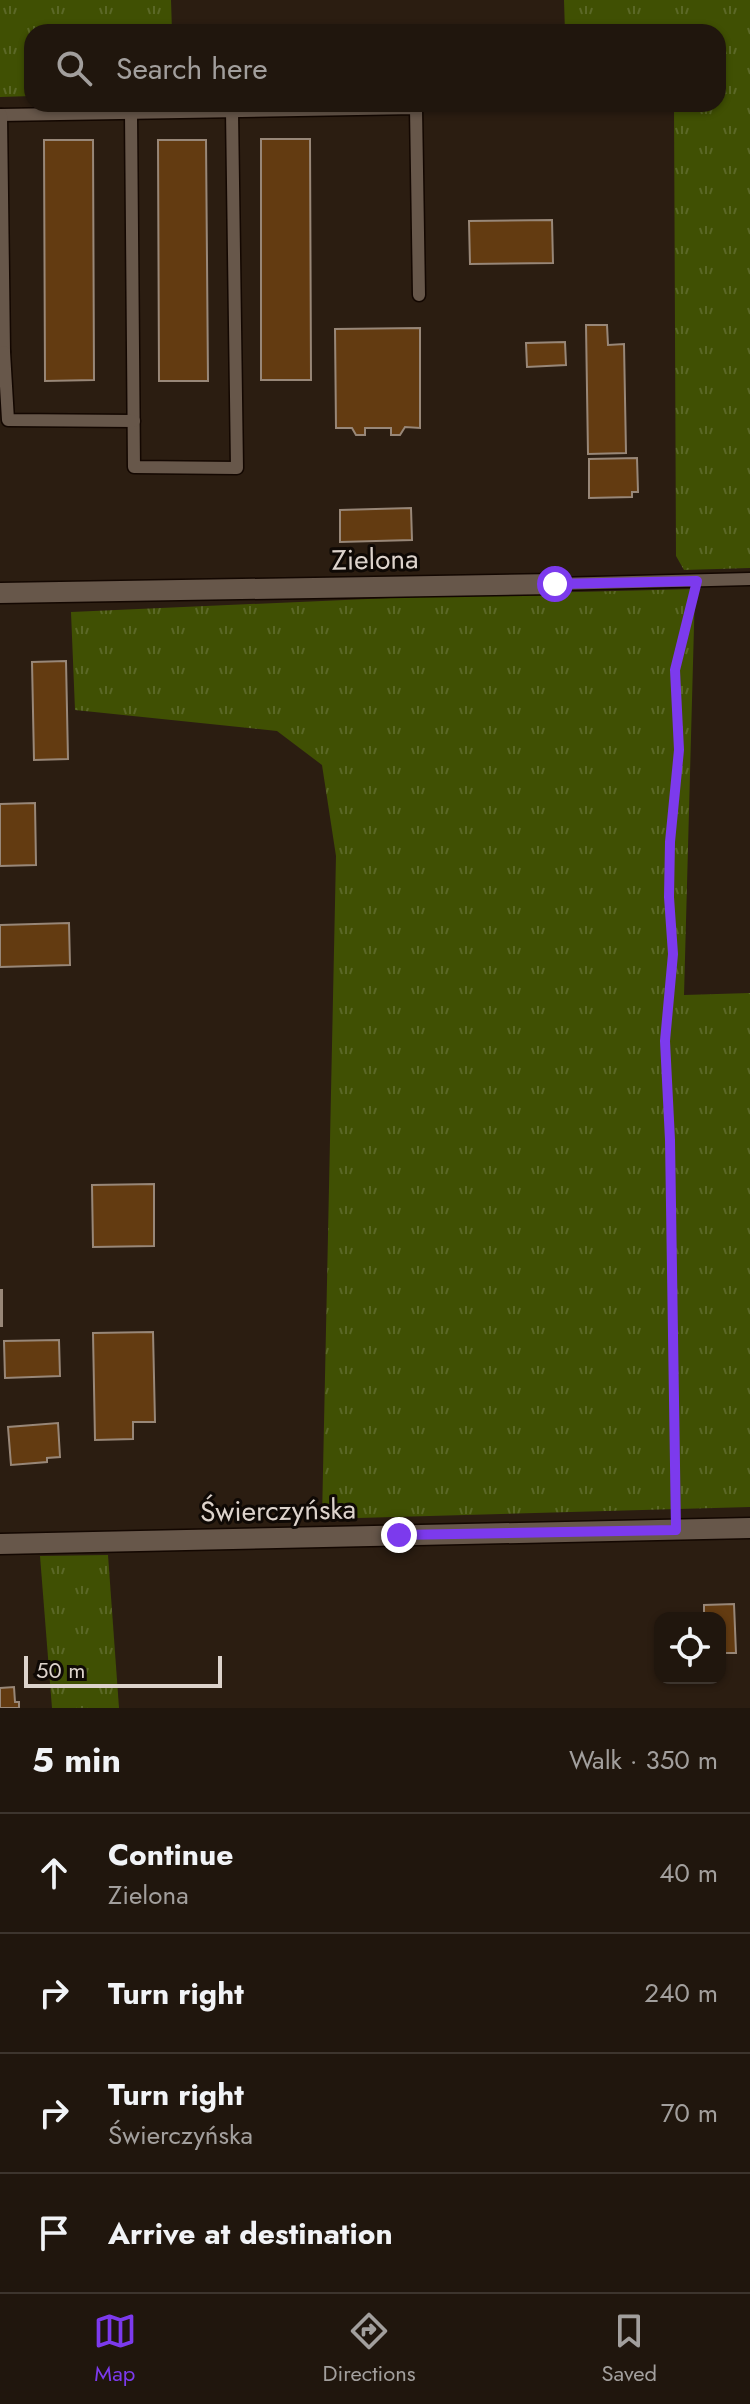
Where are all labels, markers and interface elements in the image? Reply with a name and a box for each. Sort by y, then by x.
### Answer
search box [24,24,726,112]
icon: search [52,46,96,90]
text: Search here [116,47,268,90]
street label: Zielona [331,538,419,581]
route start [537,566,573,602]
street label: Świerczyńska [200,1489,356,1532]
route end [381,1517,417,1553]
map controls [654,1612,726,1684]
button: locate [654,1612,726,1684]
scale bar [24,1652,222,1688]
text: 50 m [36,1654,85,1686]
text: 5 min [32,1736,121,1785]
text: Walk · 350 m [569,1741,718,1779]
text: Continue [108,1833,234,1876]
icon: ahead [32,1851,76,1895]
text: 40 m [659,1854,718,1892]
text: Zielona [108,1876,189,1914]
icon: right [32,1971,76,2015]
text: Turn right [108,1972,244,2015]
text: 240 m [644,1974,718,2012]
text: Turn right [108,2073,244,2116]
icon: right [32,2091,76,2135]
text: 70 m [661,2094,718,2132]
text: Świerczyńska [108,2116,253,2154]
icon: arrive [32,2211,76,2255]
text: Arrive at destination [108,2212,393,2255]
tab: Map [93,2309,137,2389]
tab: Directions [323,2309,416,2389]
tab: Saved [601,2309,657,2389]

